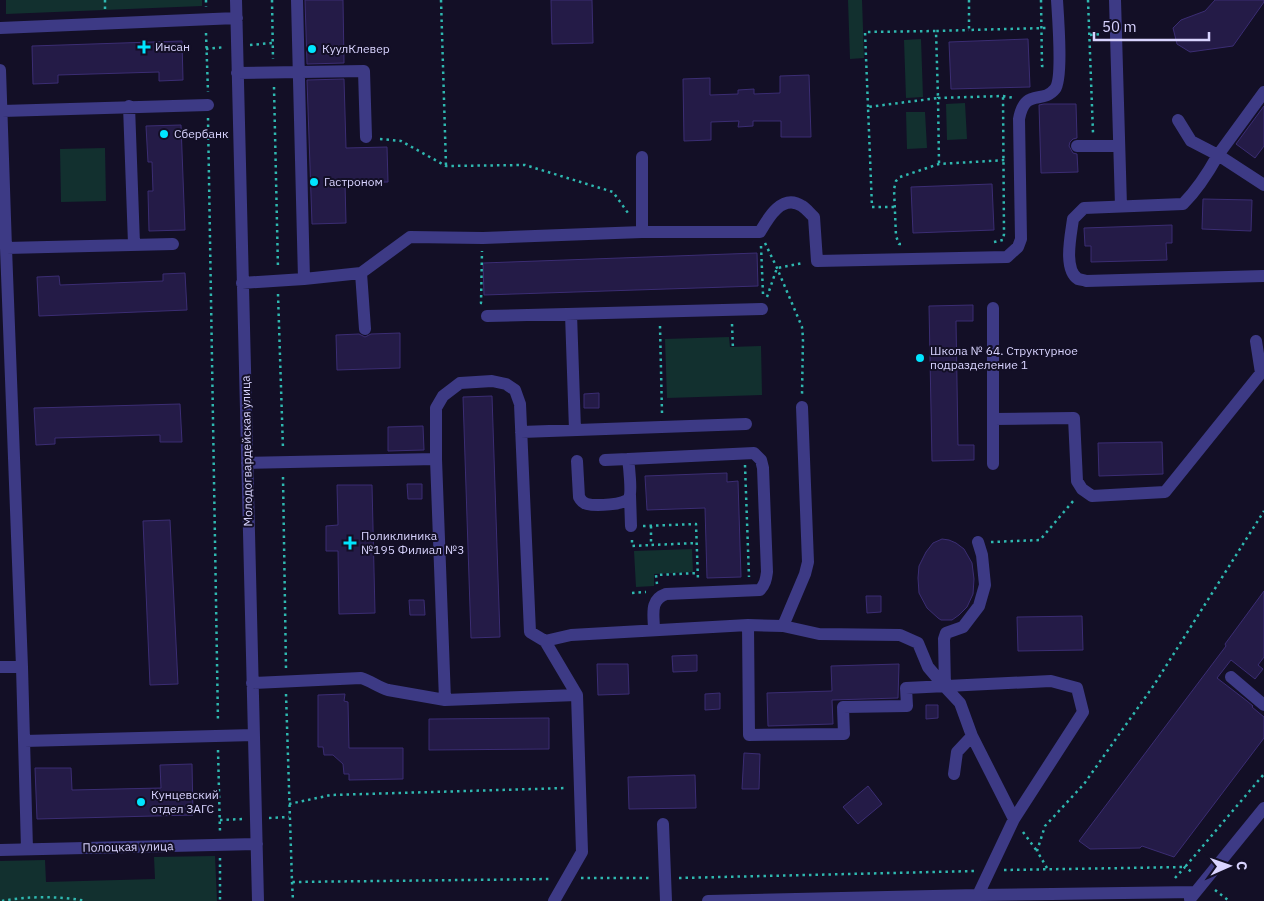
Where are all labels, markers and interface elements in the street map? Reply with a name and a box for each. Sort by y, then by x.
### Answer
scale bar [1094,10,1209,42]
text: 50 m [1102,17,1137,36]
place label: Инсан [155,39,190,54]
marker: Инсан [137,40,151,54]
place label: КуулКлевер [322,41,390,56]
marker: КуулКлевер [306,43,318,55]
place label: Сбербанк [174,126,229,141]
marker: Сбербанк [158,128,170,140]
place label: Гастроном [324,174,383,189]
marker: Гастроном [308,176,320,188]
place label: Школа № 64. Структурное подразделение 1 [930,343,1078,372]
marker: Школа № 64. Структурное подразделение 1 [914,352,926,364]
street label: Молодогвардейская улица [238,375,255,527]
place label: Поликлиника №195 Филиал №3 [361,528,464,557]
marker: Поликлиника №195 Филиал №3 [343,536,357,550]
place label: Кунцевский отдел ЗАГС [151,787,219,816]
marker: Кунцевский отдел ЗАГС [135,796,147,808]
street label: Полоцкая улица [82,838,174,855]
north arrow [1204,841,1254,891]
text: С [1233,861,1251,870]

